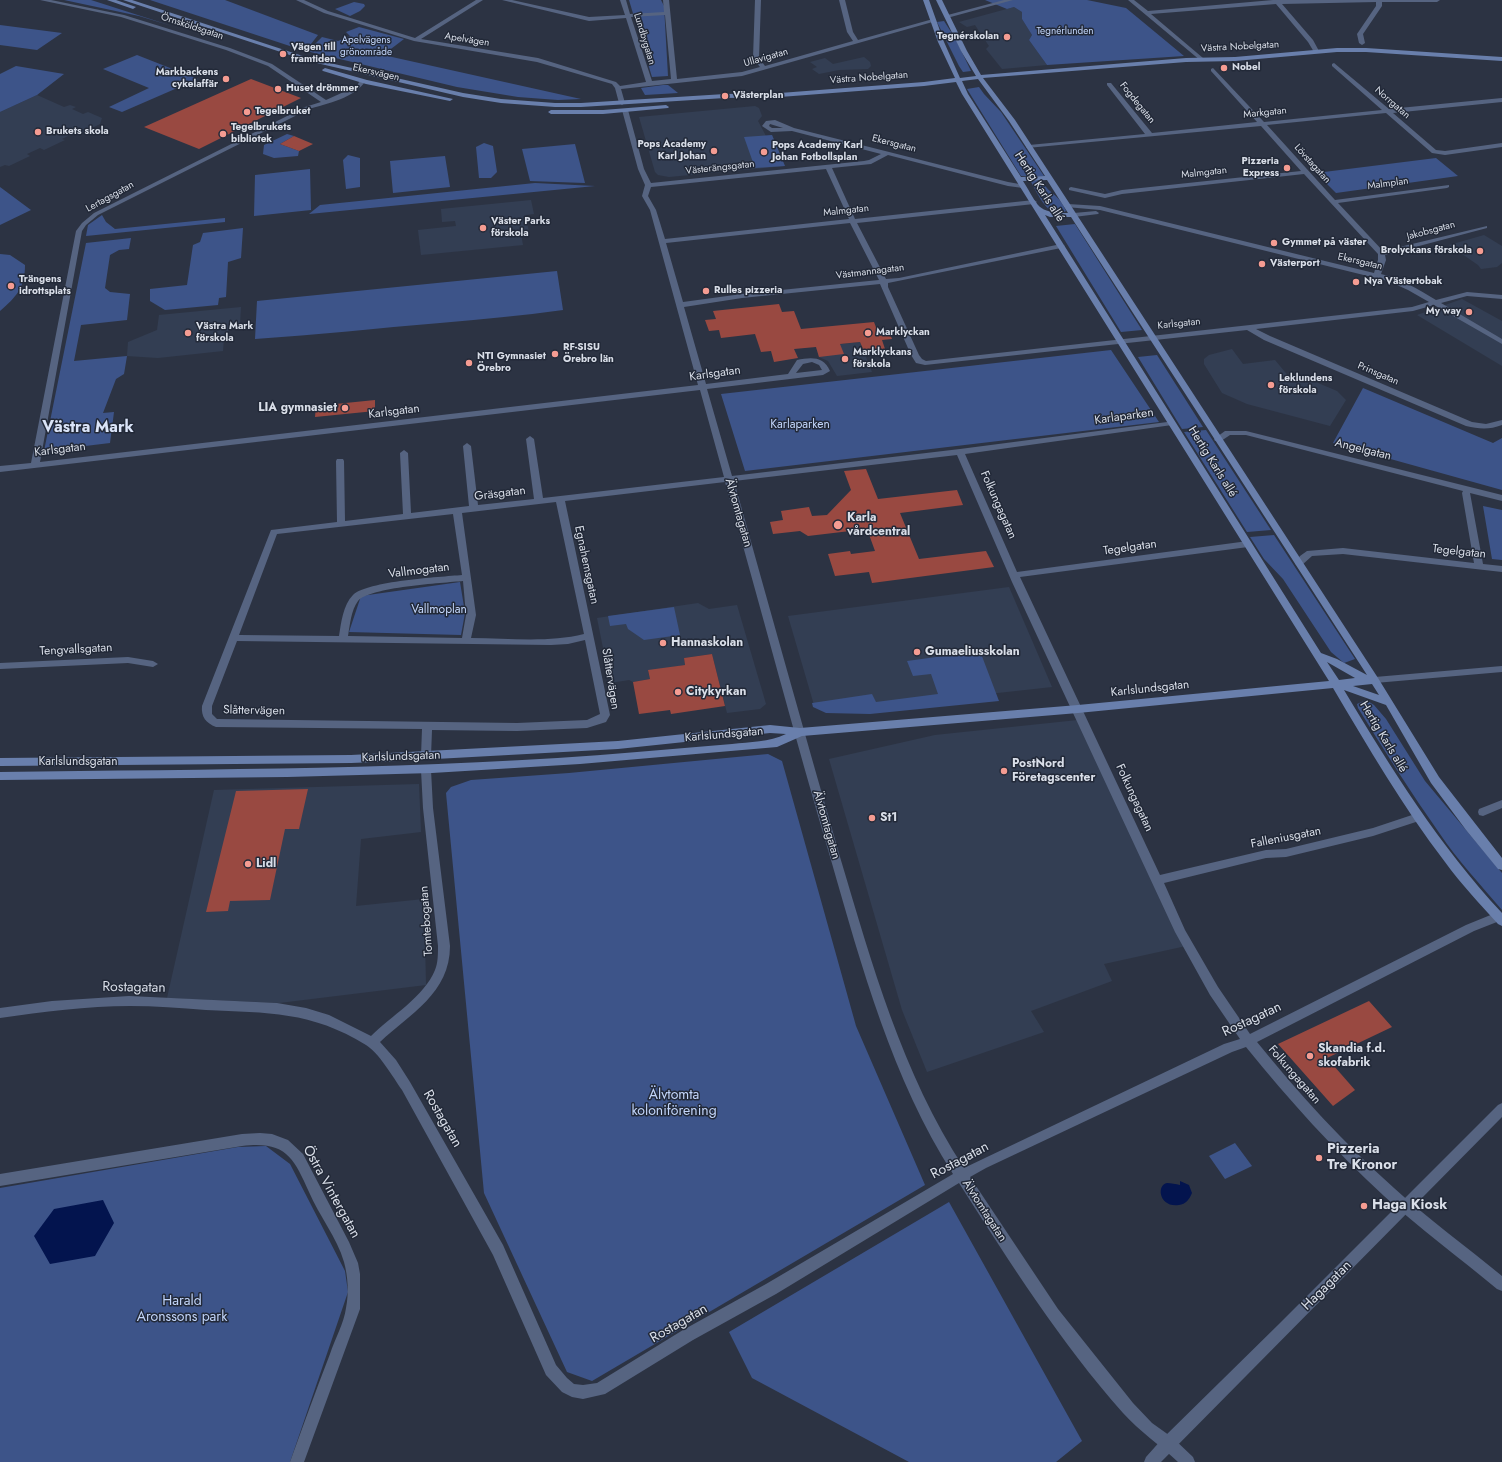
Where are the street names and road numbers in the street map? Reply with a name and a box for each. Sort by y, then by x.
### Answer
street label: Örnsköldsgatan [159,11,225,43]
street label: Lundbygatan [630,12,658,66]
street label: Apelvägen [444,31,490,49]
street label: Västra Nobelgatan [1201,39,1279,55]
street label: Ullavigatan [742,46,790,70]
street label: Ekersvägen [351,62,401,84]
street label: Västra Nobelgatan [829,69,909,87]
street label: Fogdegatan [1117,80,1157,126]
street label: Norrgatan [1372,84,1412,122]
street label: Markgatan [1243,105,1287,121]
street label: Ekersgatan [871,133,917,155]
street label: Lövstagatan [1291,142,1333,186]
street label: Hertig Karls allé [1011,149,1067,225]
street label: Västerängsgatan [685,158,755,178]
street label: Malmgatan [1181,165,1227,181]
street label: Malmplan [1367,175,1409,193]
street label: Lertagsgatan [84,179,136,215]
street label: Malmgatan [823,203,869,219]
street label: Jakobsgatan [1405,219,1457,243]
street label: Ekersgatan [1337,251,1383,273]
street label: Västmannagatan [835,262,905,282]
street label: Karlsgatan [1157,316,1201,332]
street label: Prinsgatan [1356,360,1400,388]
street label: Karlsgatan [688,363,742,385]
street label: Karlsgatan [367,402,421,422]
street label: Karlaparken [1094,406,1154,428]
street label: Hertig Karls allé [1185,424,1239,500]
street label: Angelgatan [1333,436,1393,464]
street label: Karlsgatan [33,440,87,460]
street label: Folkungagatan [977,469,1019,541]
street label: Älvtomtagatan [721,477,755,549]
street label: Gräsgatan [473,484,527,504]
street label: Egnahemsgatan [571,524,601,606]
street label: Tegelgatan [1102,537,1158,559]
street label: Tegelgatan [1431,542,1487,562]
street label: Vallmogatan [388,560,450,582]
street label: Tengvallsgatan [39,641,113,659]
street label: Slåttervägen [598,647,622,711]
street label: Karlslundsgatan [1110,678,1190,700]
street label: Hertig Karls allé [1356,699,1410,775]
street label: Slåttervägen [223,703,285,719]
street label: Karlslundsgatan [684,724,764,746]
street label: Karlslundsgatan [361,748,441,766]
street label: Karlslundsgatan [39,755,117,769]
street label: Folkungagatan [1112,762,1156,834]
street label: Älvtomtagatan [809,789,843,861]
street label: Falleniusgatan [1250,824,1322,852]
street label: Tomtebogatan [417,885,437,957]
street label: Rostagatan [102,979,166,997]
street label: Rostagatan [1220,999,1284,1041]
street label: Folkungagatan [1265,1043,1323,1107]
street label: Rostagatan [419,1087,465,1151]
street label: Rostagatan [928,1139,992,1183]
street label: Östra Vintergatan [299,1143,363,1241]
street label: Älvtomtagatan [959,1177,1009,1245]
street label: Hagagatan [1299,1258,1355,1314]
street label: Rostagatan [647,1301,711,1347]

